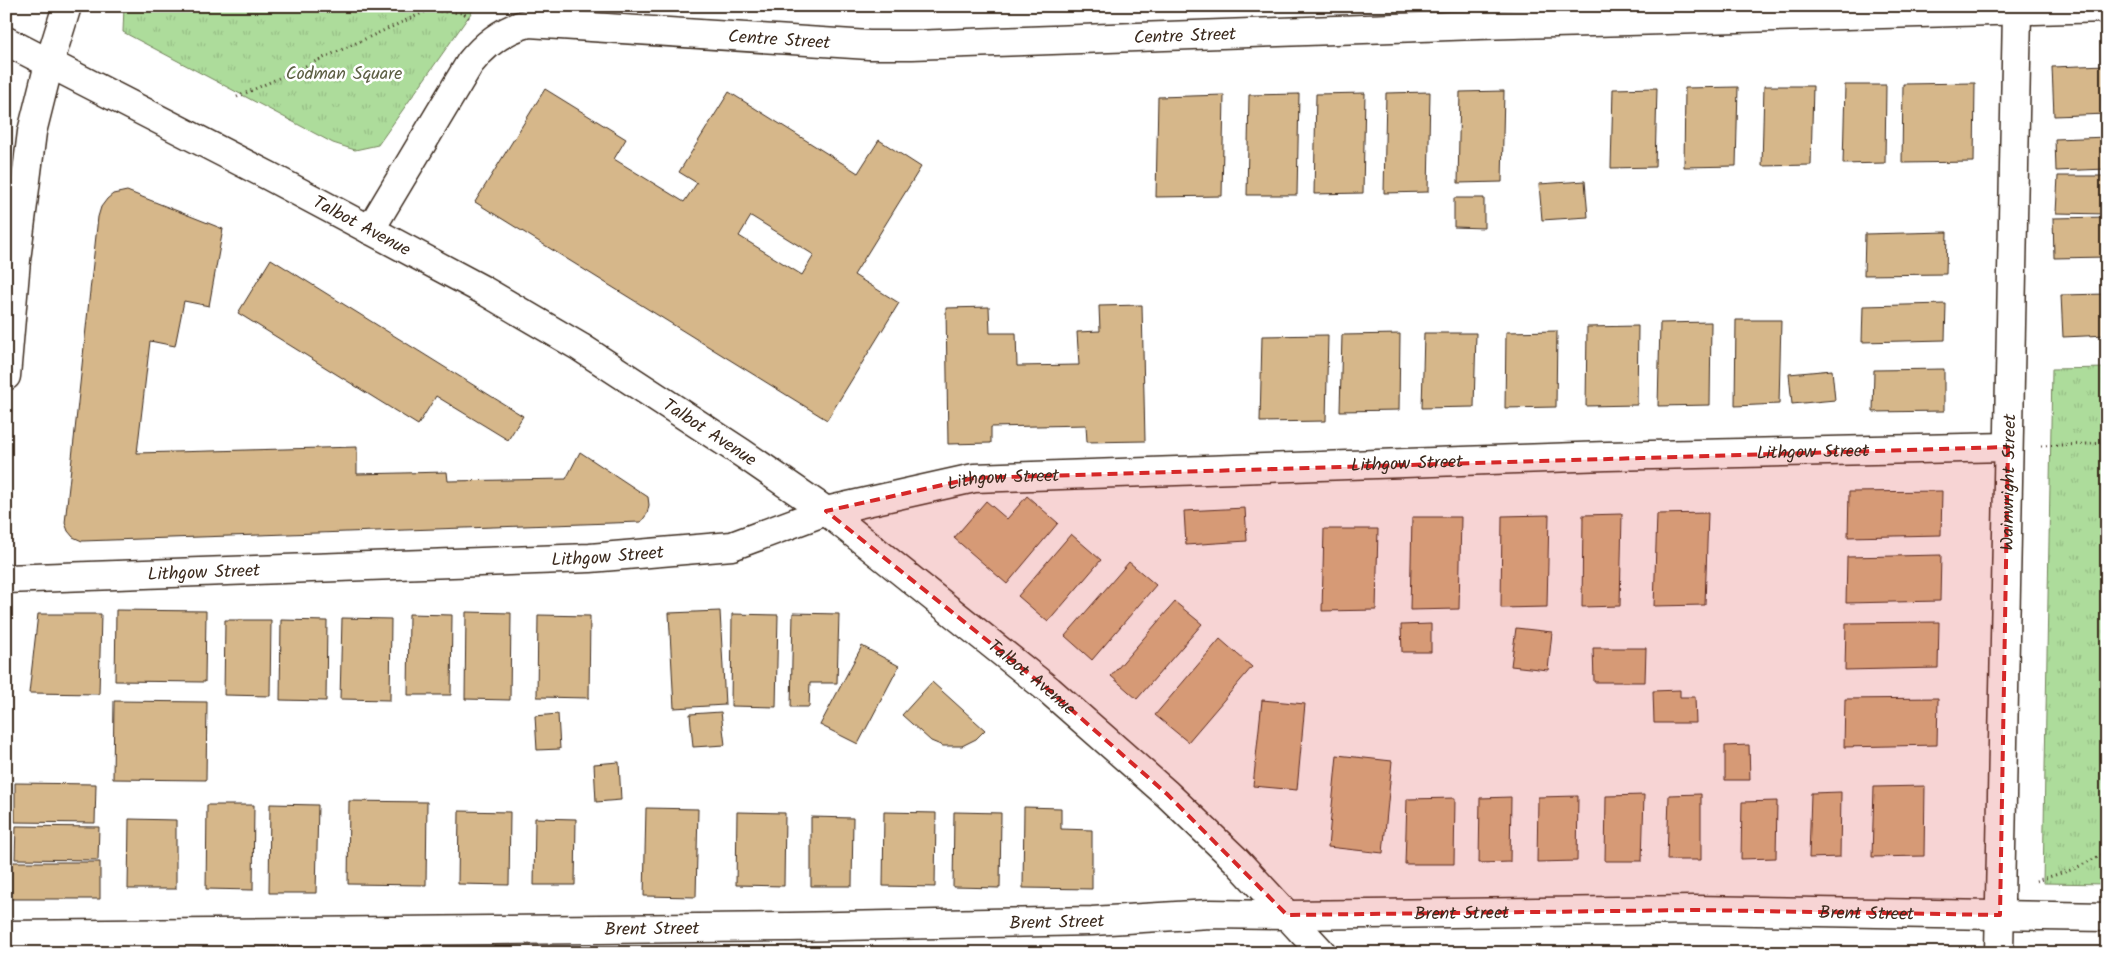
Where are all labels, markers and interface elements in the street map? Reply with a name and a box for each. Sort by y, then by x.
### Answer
street label: Centre Street [1133,21,1238,53]
street label: Centre Street [727,23,832,59]
park label: Codman Square [286,60,402,89]
street label: Talbot Avenue [307,189,415,265]
street label: Talbot Avenue [656,392,762,475]
street label: Wainwright Street [1994,412,2025,551]
street label: Lithgow Street [1756,437,1870,469]
street label: Lithgow Street [1350,448,1465,481]
street label: Lithgow Street [945,462,1061,500]
street label: Lithgow Street [551,539,666,575]
street label: Lithgow Street [147,557,262,590]
street label: Talbot Avenue [981,633,1082,723]
street label: Brent Street [1414,899,1510,929]
street label: Brent Street [1819,899,1915,930]
street label: Brent Street [1009,907,1106,939]
street label: Brent Street [604,915,701,945]

